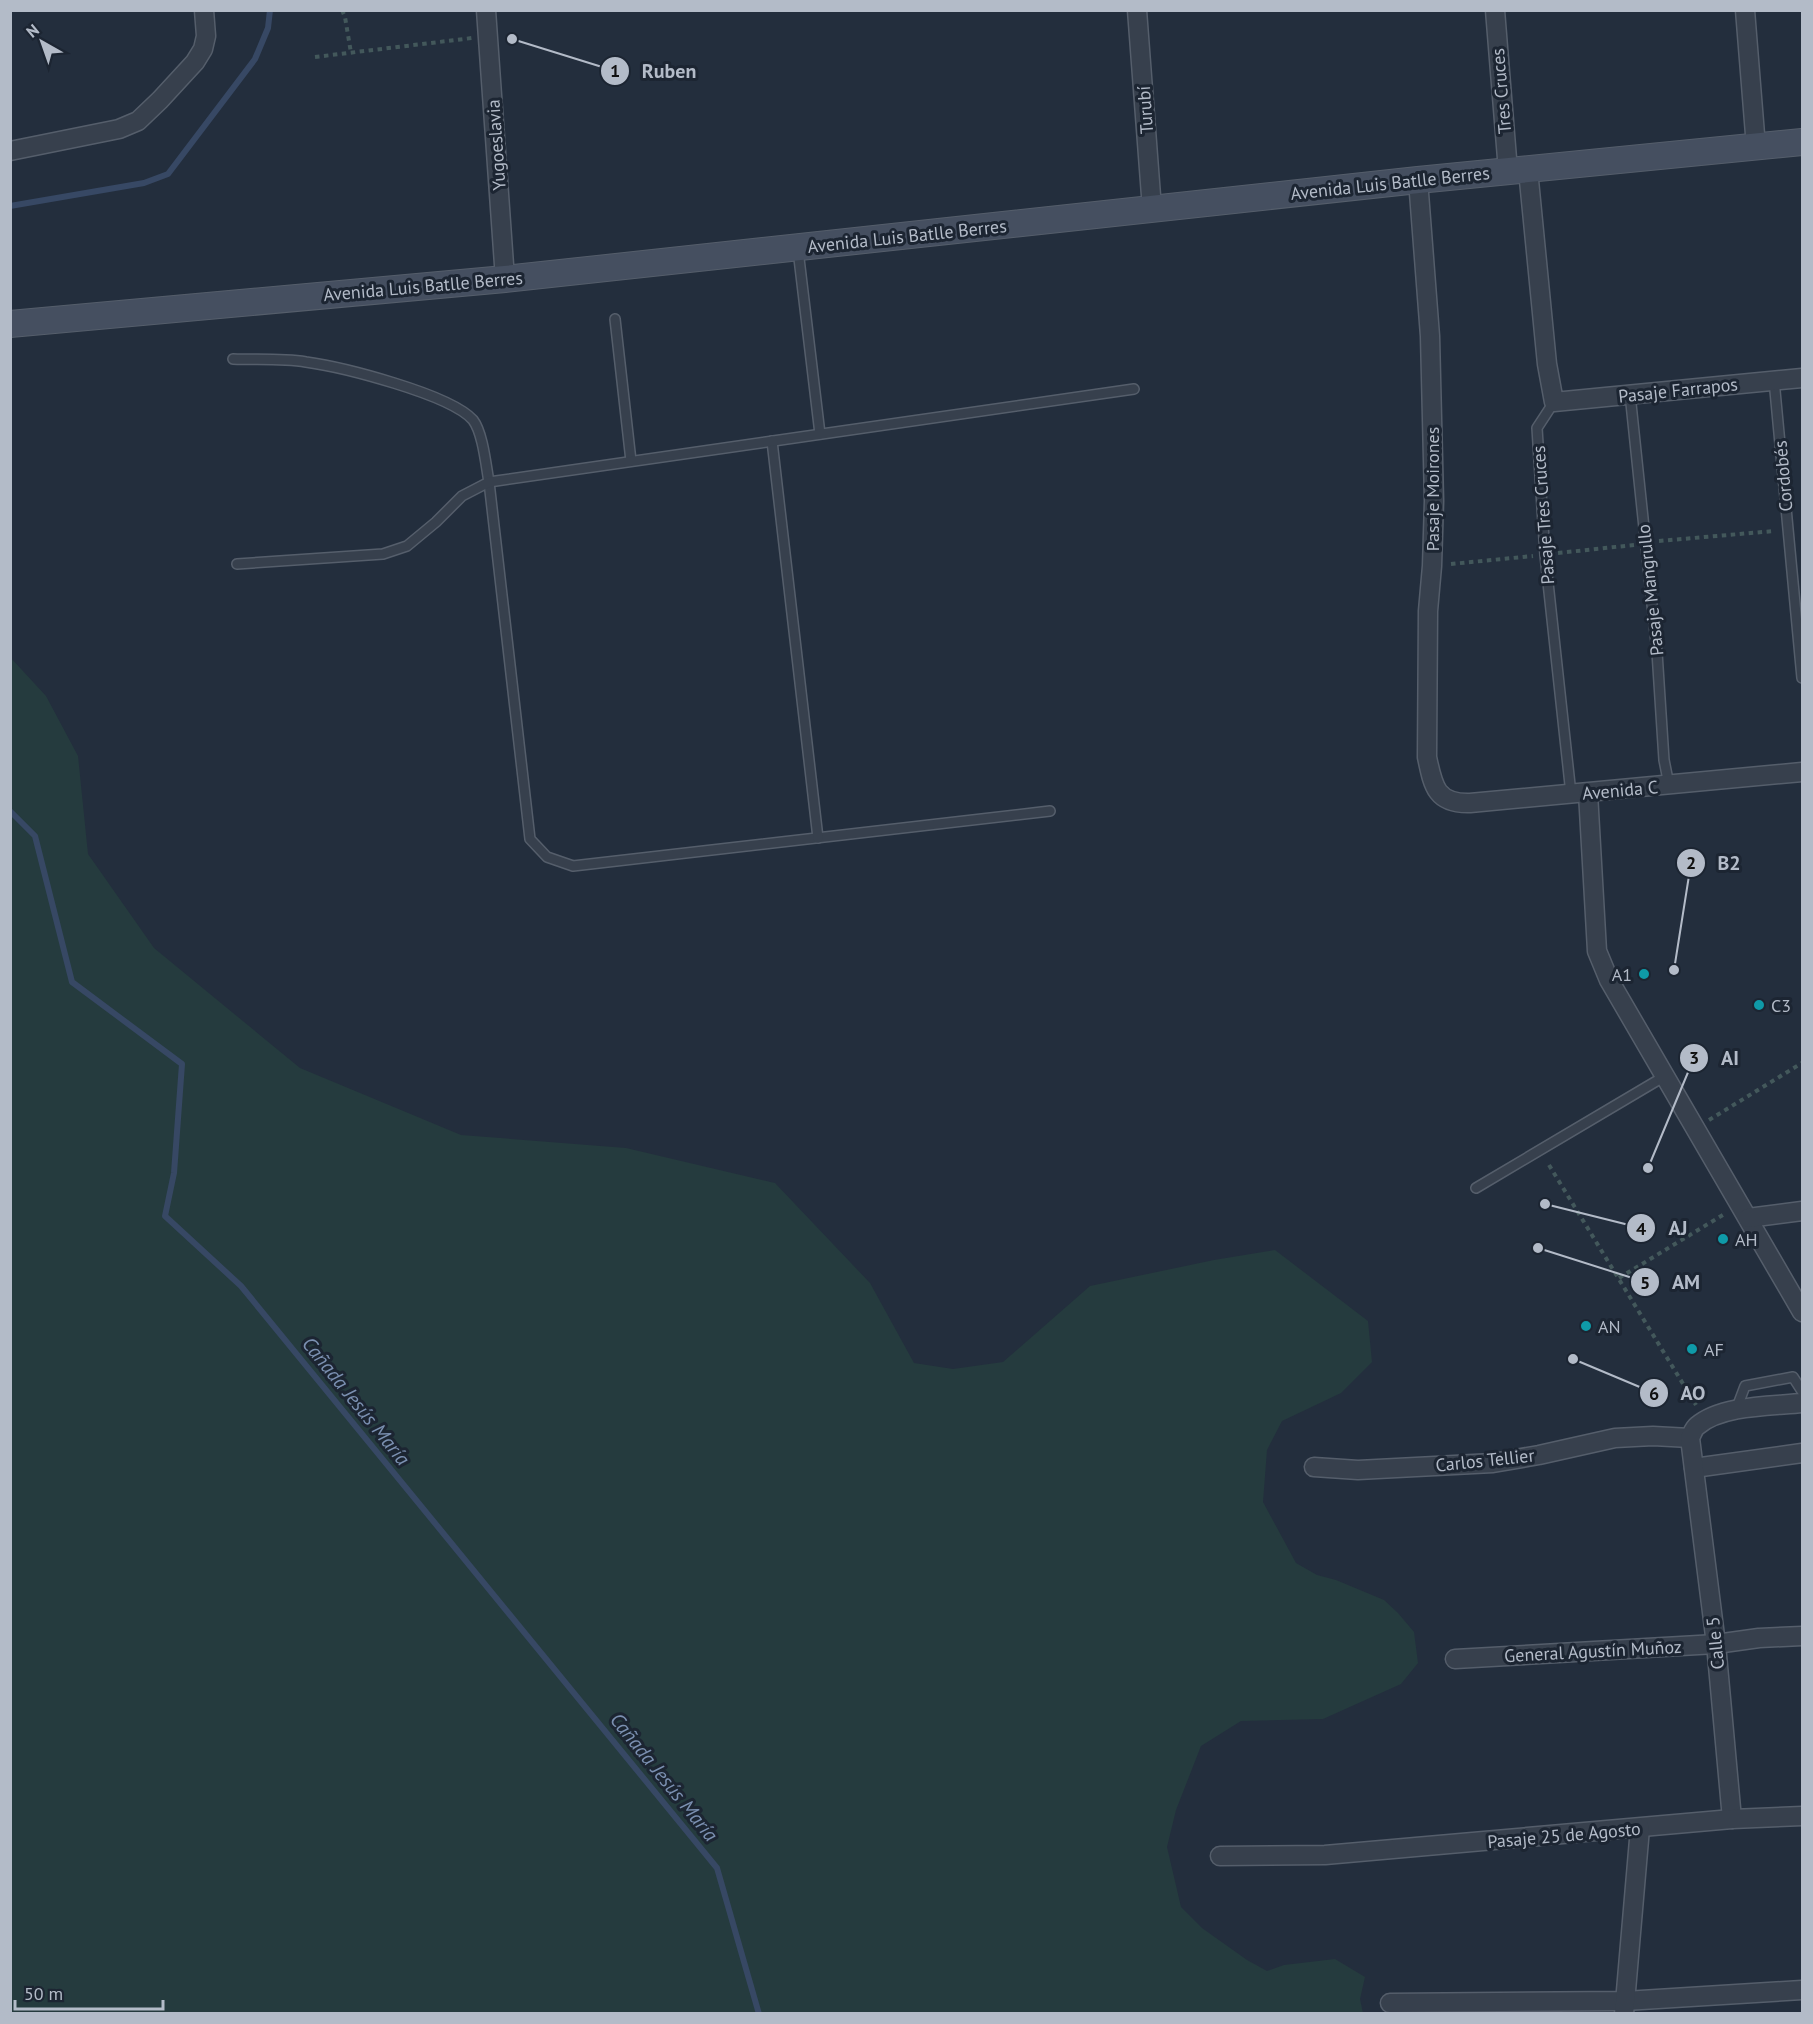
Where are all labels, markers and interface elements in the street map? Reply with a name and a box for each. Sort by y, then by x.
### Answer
north arrow [12,12,72,72]
text: N [22,19,43,42]
street label: Tres Cruces [1486,47,1516,135]
callout: Ruben [600,52,709,90]
text: Ruben [642,58,696,84]
text: 1 [610,59,620,82]
street label: Turubí [1132,85,1158,135]
street label: Yugoeslavia [481,99,511,191]
street label: Avenida Luis Batlle Berres [1289,161,1491,205]
street label: Avenida Luis Batlle Berres [806,214,1008,258]
street label: Avenida Luis Batlle Berres [322,266,524,306]
street label: Pasaje Farrapos [1617,372,1739,408]
street label: Pasaje Moirones [1421,427,1444,551]
street label: Cordobés [1768,440,1798,512]
street label: Pasaje Tres Cruces [1527,445,1559,585]
street label: Pasaje Mangrullo [1632,523,1668,657]
street label: Avenida C [1581,775,1659,805]
callout: B2 [1676,844,1753,882]
text: B2 [1717,850,1741,876]
text: 2 [1686,851,1696,874]
place label: A1 [1612,963,1632,986]
marker: A1 [1637,967,1651,981]
place label: C3 [1771,994,1791,1017]
marker: C3 [1752,998,1766,1012]
callout: AI [1679,1039,1751,1077]
text: AI [1721,1045,1739,1071]
text: 3 [1689,1046,1699,1069]
callout: AJ [1626,1209,1699,1247]
text: AJ [1669,1215,1687,1241]
text: 4 [1636,1217,1646,1240]
place label: AH [1735,1228,1758,1251]
marker: AH [1716,1232,1730,1246]
callout: AM [1630,1263,1712,1301]
text: AM [1672,1269,1700,1295]
text: 5 [1640,1271,1650,1294]
place label: AN [1598,1315,1621,1338]
marker: AN [1579,1319,1593,1333]
water label: Cañada Jesús María [296,1331,416,1471]
place label: AF [1704,1338,1724,1361]
marker: AF [1685,1342,1699,1356]
callout: AO [1639,1374,1718,1412]
text: AO [1681,1380,1705,1406]
text: 6 [1649,1382,1659,1405]
street label: Carlos Tellier [1434,1443,1536,1477]
street label: Calle 5 [1701,1615,1729,1671]
street label: General Agustín Muñoz [1504,1635,1682,1667]
water label: Cañada Jesús María [604,1707,724,1847]
street label: Pasaje 25 de Agosto [1486,1817,1642,1853]
scale bar [15,1973,164,2011]
text: 50 m [24,1982,63,2005]

